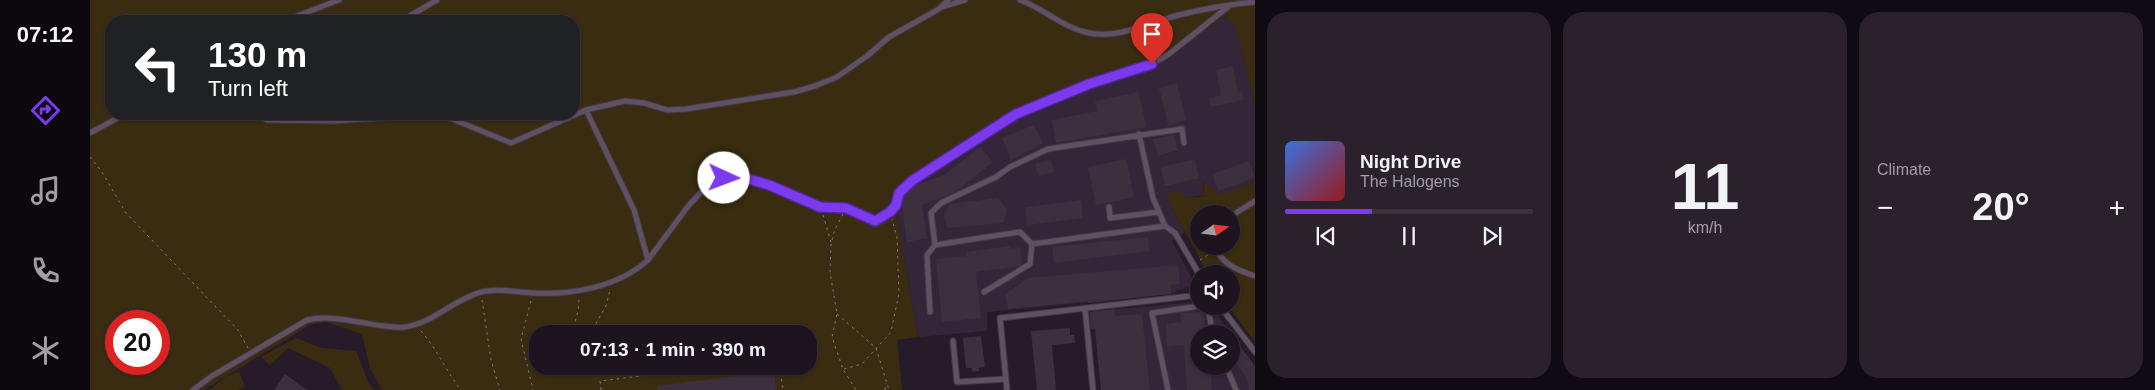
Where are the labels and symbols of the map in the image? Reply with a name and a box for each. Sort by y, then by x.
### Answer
pin [1131,13,1173,64]
position arrow [697,151,749,203]
north arrow [1190,205,1240,255]
speed limit sign: 20 [105,310,170,375]

